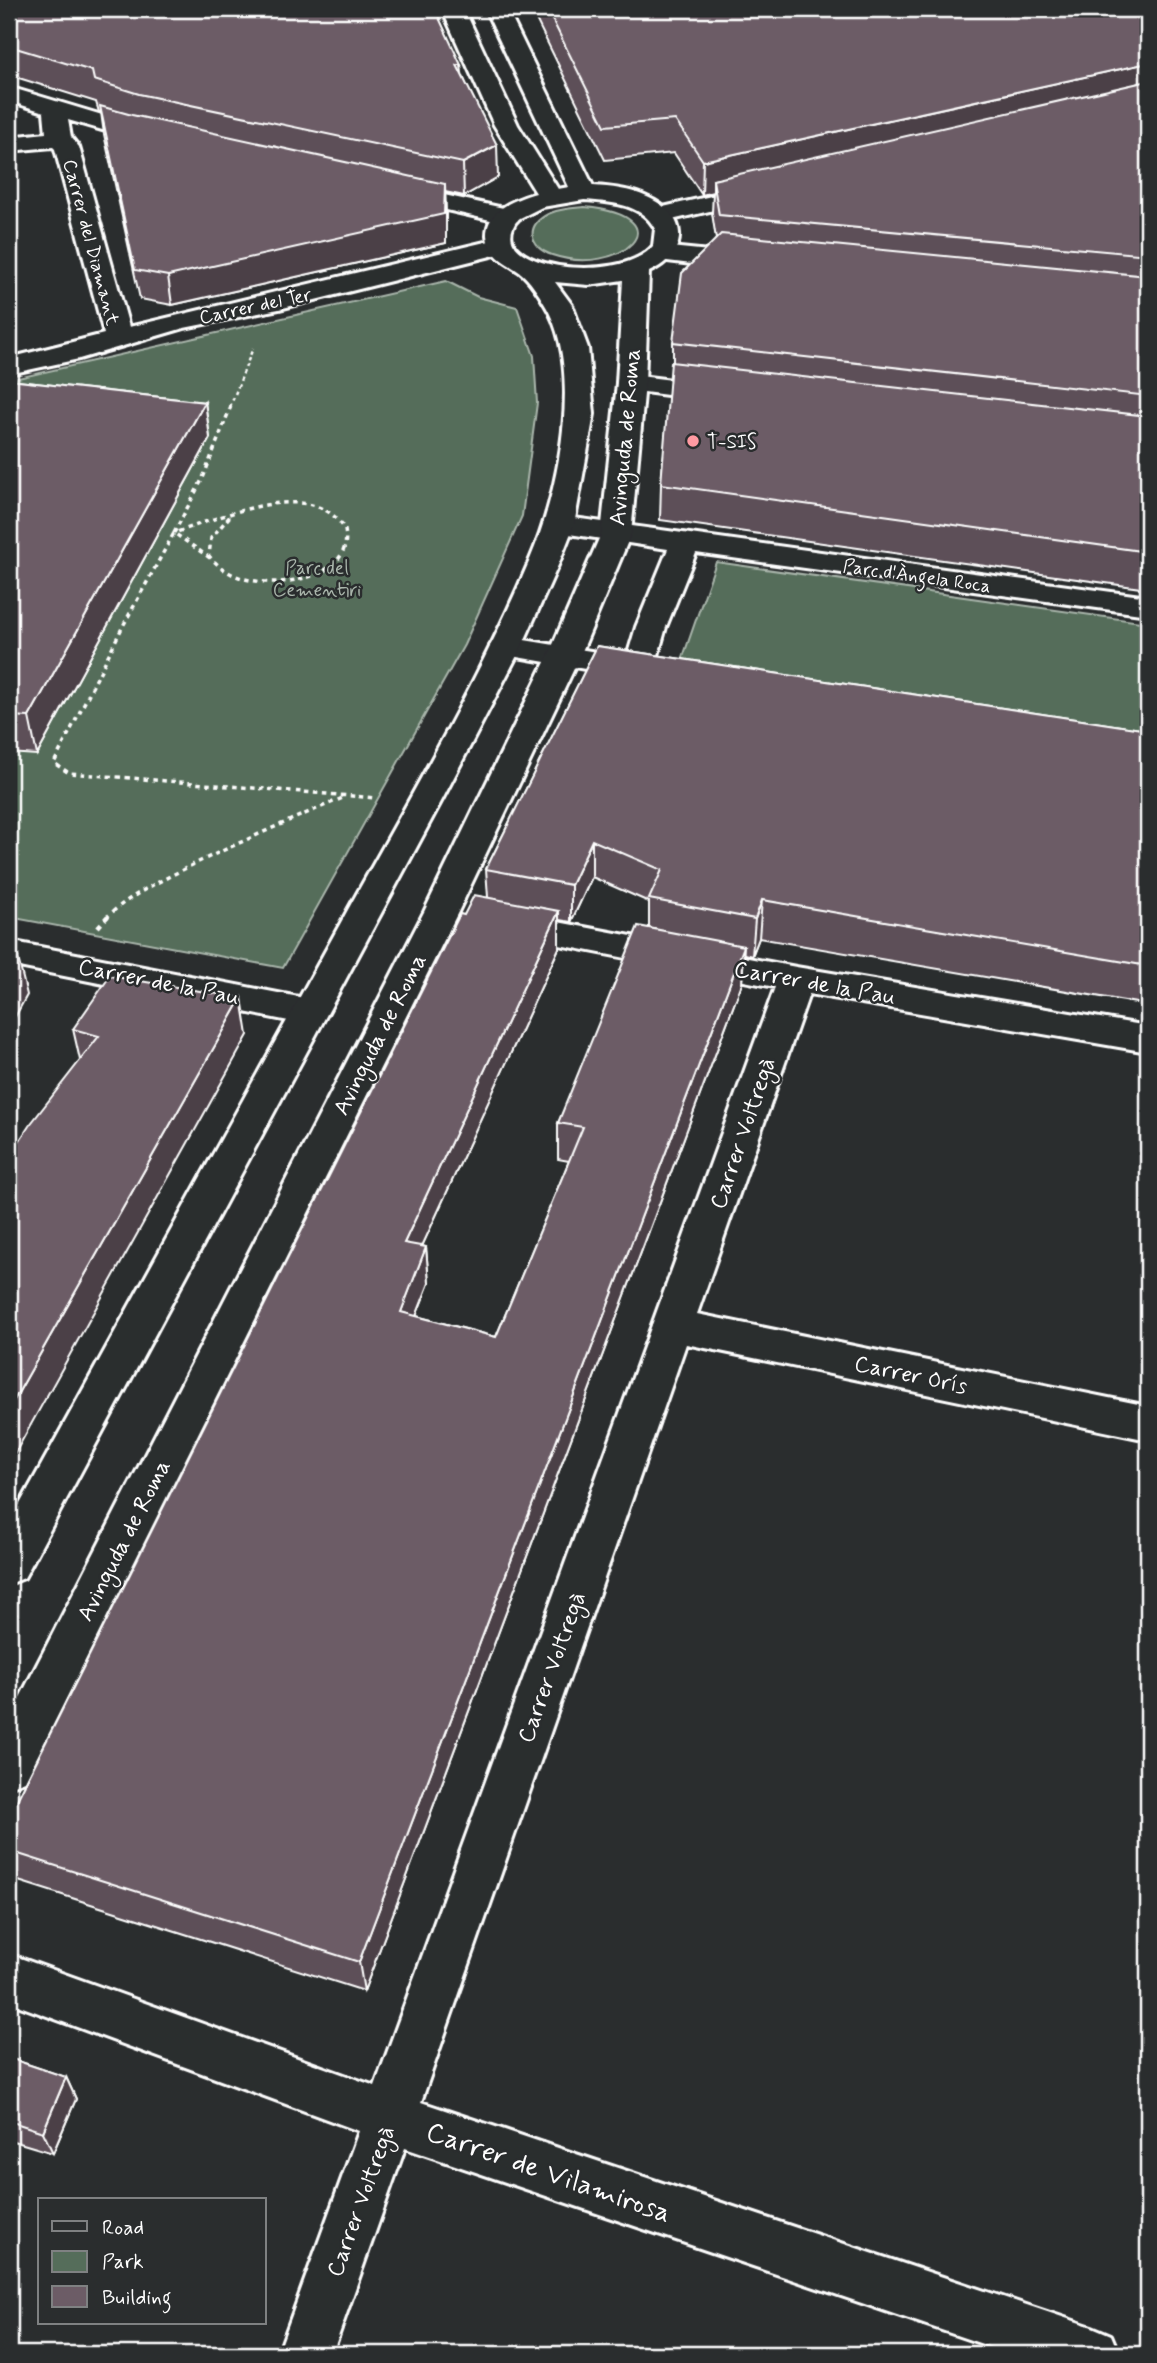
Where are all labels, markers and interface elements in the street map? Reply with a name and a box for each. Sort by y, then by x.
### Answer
street label: Carrer del Diamant [56,157,125,328]
street label: Carrer del Ter [197,282,314,331]
street label: Avinguda de Roma [603,347,651,527]
place label: T-SIS [707,430,757,455]
marker: T-SIS [685,433,701,449]
street label: Parc d'Àngela Roca [841,554,992,602]
park label: Parc del Cementiri [273,556,361,603]
street label: Avinguda de Roma [327,949,436,1122]
street label: Carrer de la Pau [75,953,242,1013]
street label: Carrer de la Pau [731,955,898,1013]
street label: Carrer Voltregà [704,1054,786,1214]
street label: Carrer Orís [851,1349,970,1403]
street label: Avinguda de Roma [71,1455,180,1628]
street label: Carrer Voltregà [512,1588,596,1748]
street label: Carrer de Vilamirosa [421,2114,675,2233]
street label: Carrer Voltregà [321,2122,405,2282]
legend [38,2198,266,2324]
text: Road [102,2214,144,2242]
text: Park [102,2248,144,2276]
text: Building [102,2284,172,2314]

